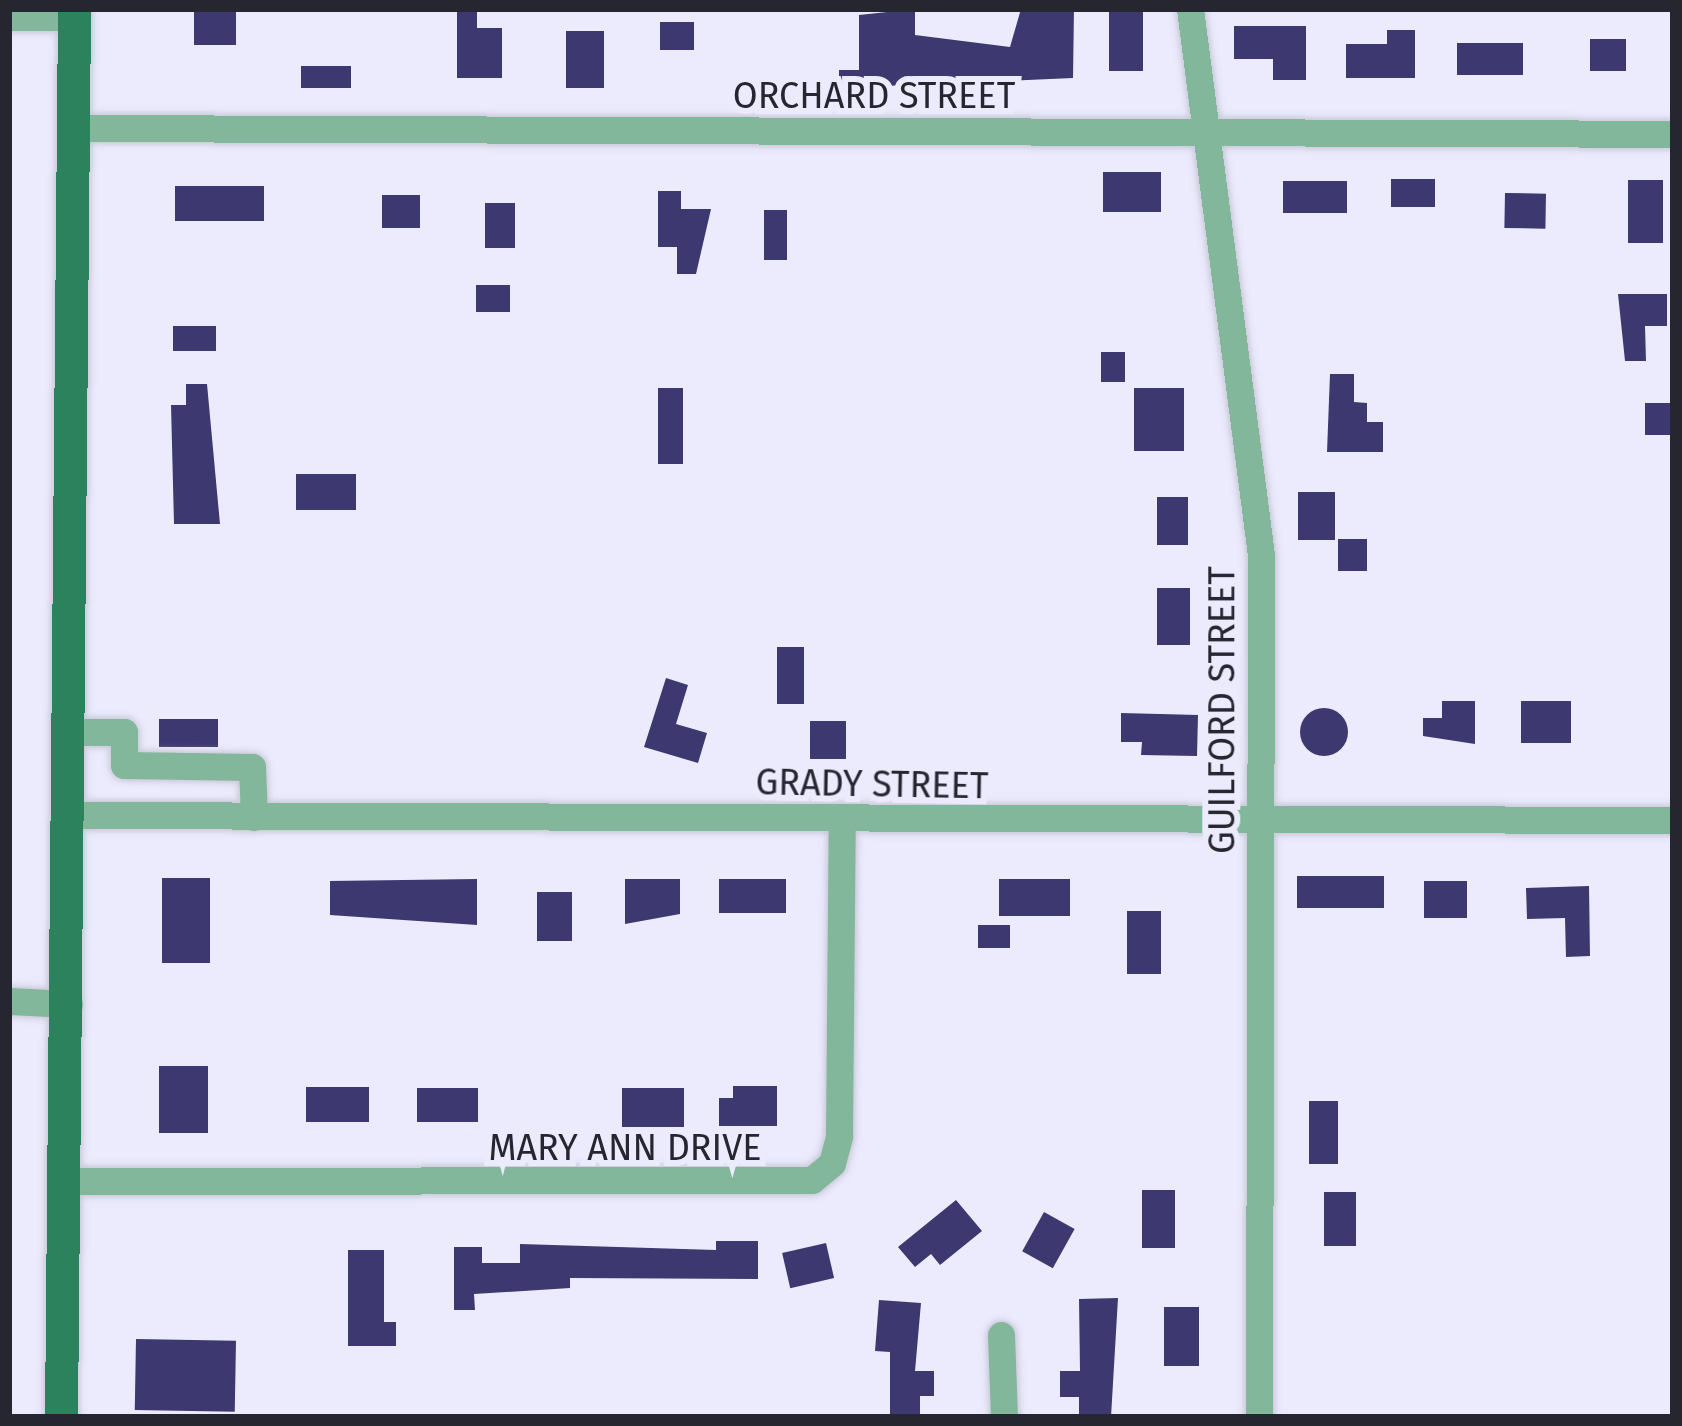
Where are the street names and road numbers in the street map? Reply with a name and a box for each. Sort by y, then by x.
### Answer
street label: ORCHARD STREET [733,75,1015,119]
street label: GUILFORD STREET [1201,566,1245,854]
street label: GRADY STREET [755,761,989,809]
street label: MARY ANN DRIVE [488,1127,762,1171]

